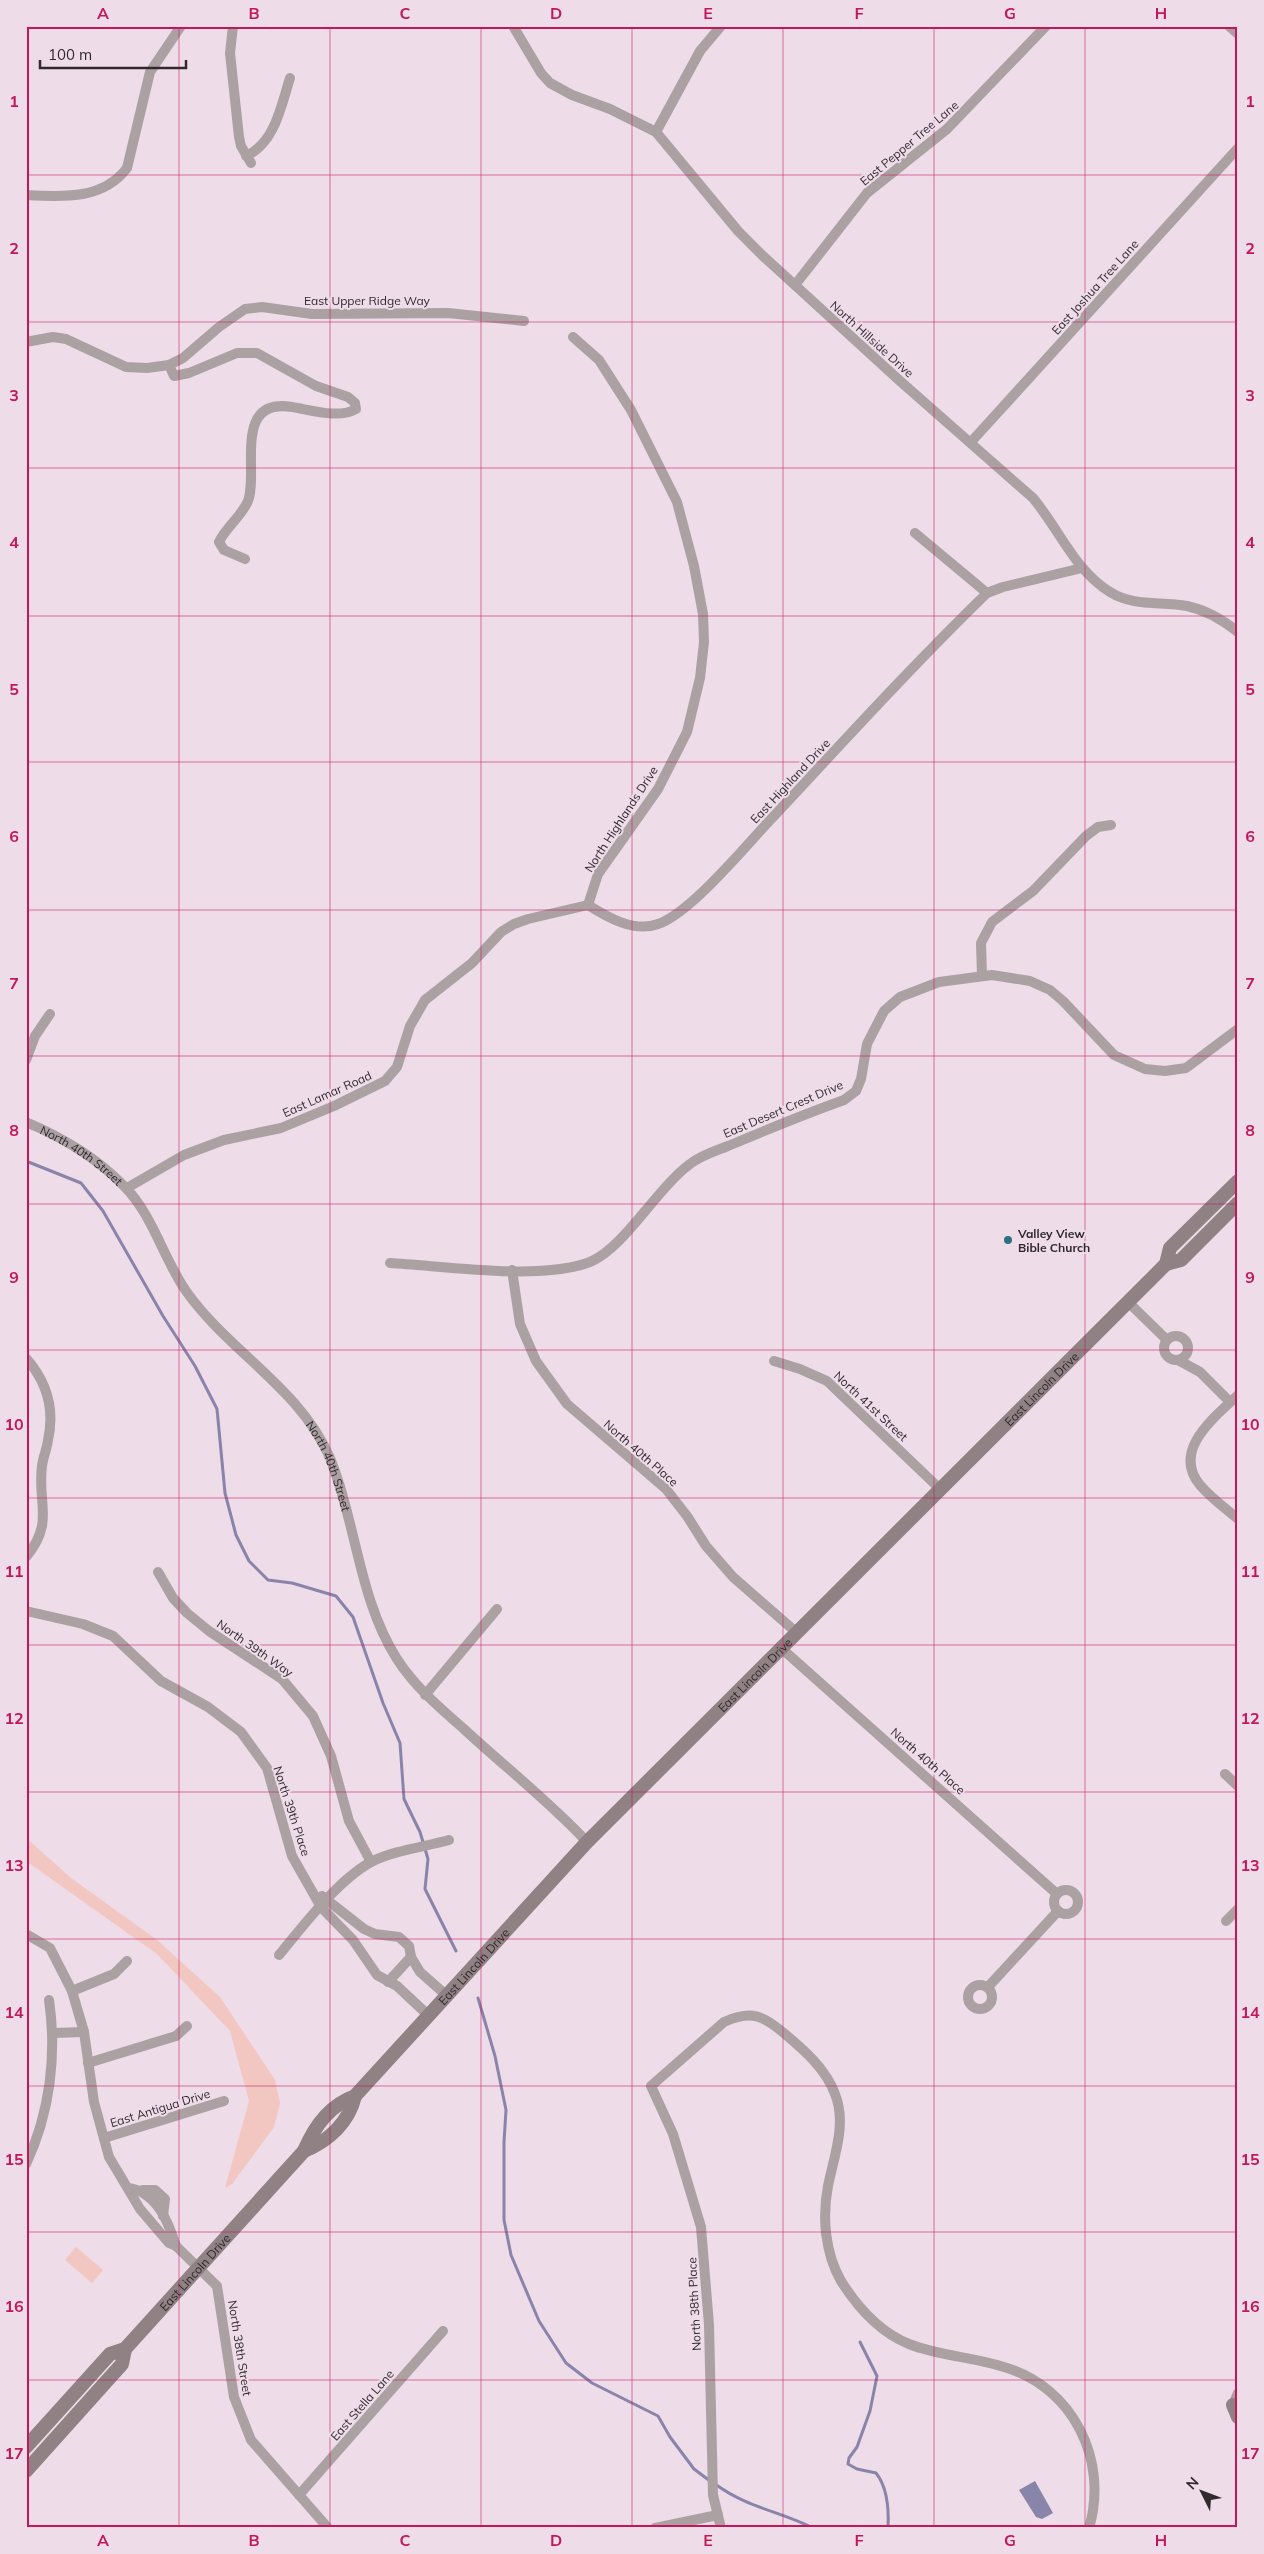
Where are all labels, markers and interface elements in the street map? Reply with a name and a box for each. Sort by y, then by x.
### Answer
text: A [97,3,109,23]
text: B [248,3,260,23]
text: C [400,3,411,23]
text: D [550,3,562,23]
text: E [703,3,713,23]
text: F [854,3,864,23]
text: G [1004,3,1016,23]
text: H [1155,3,1167,23]
scale bar [40,38,186,70]
text: 100 m [48,45,92,64]
text: 1 [9,91,19,111]
text: 1 [1245,91,1255,111]
street label: East Pepper Tree Lane [857,97,961,189]
street label: East Joshua Tree Lane [1048,236,1142,338]
text: 2 [9,238,19,258]
text: 2 [1245,238,1255,258]
street label: East Upper Ridge Way [304,293,431,308]
street label: North Hillside Drive [827,298,917,380]
text: 3 [9,385,19,405]
text: 3 [1245,385,1255,405]
text: 4 [9,532,19,552]
text: 4 [1245,532,1255,552]
text: 5 [9,679,19,699]
text: 5 [1245,679,1255,699]
street label: East Highland Drive [747,736,833,826]
street label: North Highlands Drive [581,763,661,875]
text: 6 [9,826,19,846]
text: 6 [1245,826,1255,846]
text: 7 [9,973,19,993]
text: 7 [1245,973,1255,993]
street label: East Lamar Road [280,1068,374,1120]
street label: East Desert Crest Drive [721,1077,845,1141]
text: 8 [9,1120,19,1140]
text: 8 [1245,1120,1255,1140]
street label: North 40th Street [38,1122,126,1188]
place label: Valley View Bible Church [1017,1226,1090,1255]
marker: Valley View Bible Church [1002,1234,1014,1246]
text: 9 [9,1267,19,1287]
text: 9 [1245,1267,1255,1287]
street label: East Lincoln Drive [1001,1348,1081,1429]
street label: North 41st Street [831,1368,911,1444]
text: 10 [4,1414,24,1434]
text: 10 [1240,1414,1260,1434]
street label: North 40th Place [601,1417,681,1489]
street label: North 40th Street [303,1418,354,1513]
text: 11 [4,1561,24,1581]
text: 11 [1240,1561,1260,1581]
street label: North 39th Way [214,1616,297,1680]
street label: East Lincoln Drive [714,1635,795,1715]
text: 12 [4,1708,24,1728]
text: 12 [1240,1708,1260,1728]
street label: North 40th Place [888,1725,968,1797]
street label: North 39th Place [270,1764,314,1858]
text: 13 [4,1855,24,1875]
text: 13 [1240,1855,1260,1875]
street label: East Lincoln Drive [435,1925,512,2008]
text: 14 [4,2002,24,2022]
text: 14 [1240,2002,1260,2022]
street label: East Antigua Drive [108,2086,212,2130]
text: 15 [4,2149,24,2169]
text: 15 [1240,2149,1260,2169]
street label: East Lincoln Drive [156,2230,233,2314]
street label: North 38th Place [684,2257,704,2351]
text: 16 [4,2296,24,2316]
text: 16 [1240,2296,1260,2316]
street label: North 38th Street [225,2299,255,2397]
street label: East Stella Lane [327,2367,397,2443]
text: 17 [4,2443,24,2463]
text: 17 [1240,2443,1260,2463]
north arrow [1176,2466,1226,2516]
text: N [1182,2473,1203,2493]
text: A [97,2530,109,2550]
text: B [248,2530,260,2550]
text: C [400,2530,411,2550]
text: D [550,2530,562,2550]
text: E [703,2530,713,2550]
text: F [854,2530,864,2550]
text: G [1004,2530,1016,2550]
text: H [1155,2530,1167,2550]

